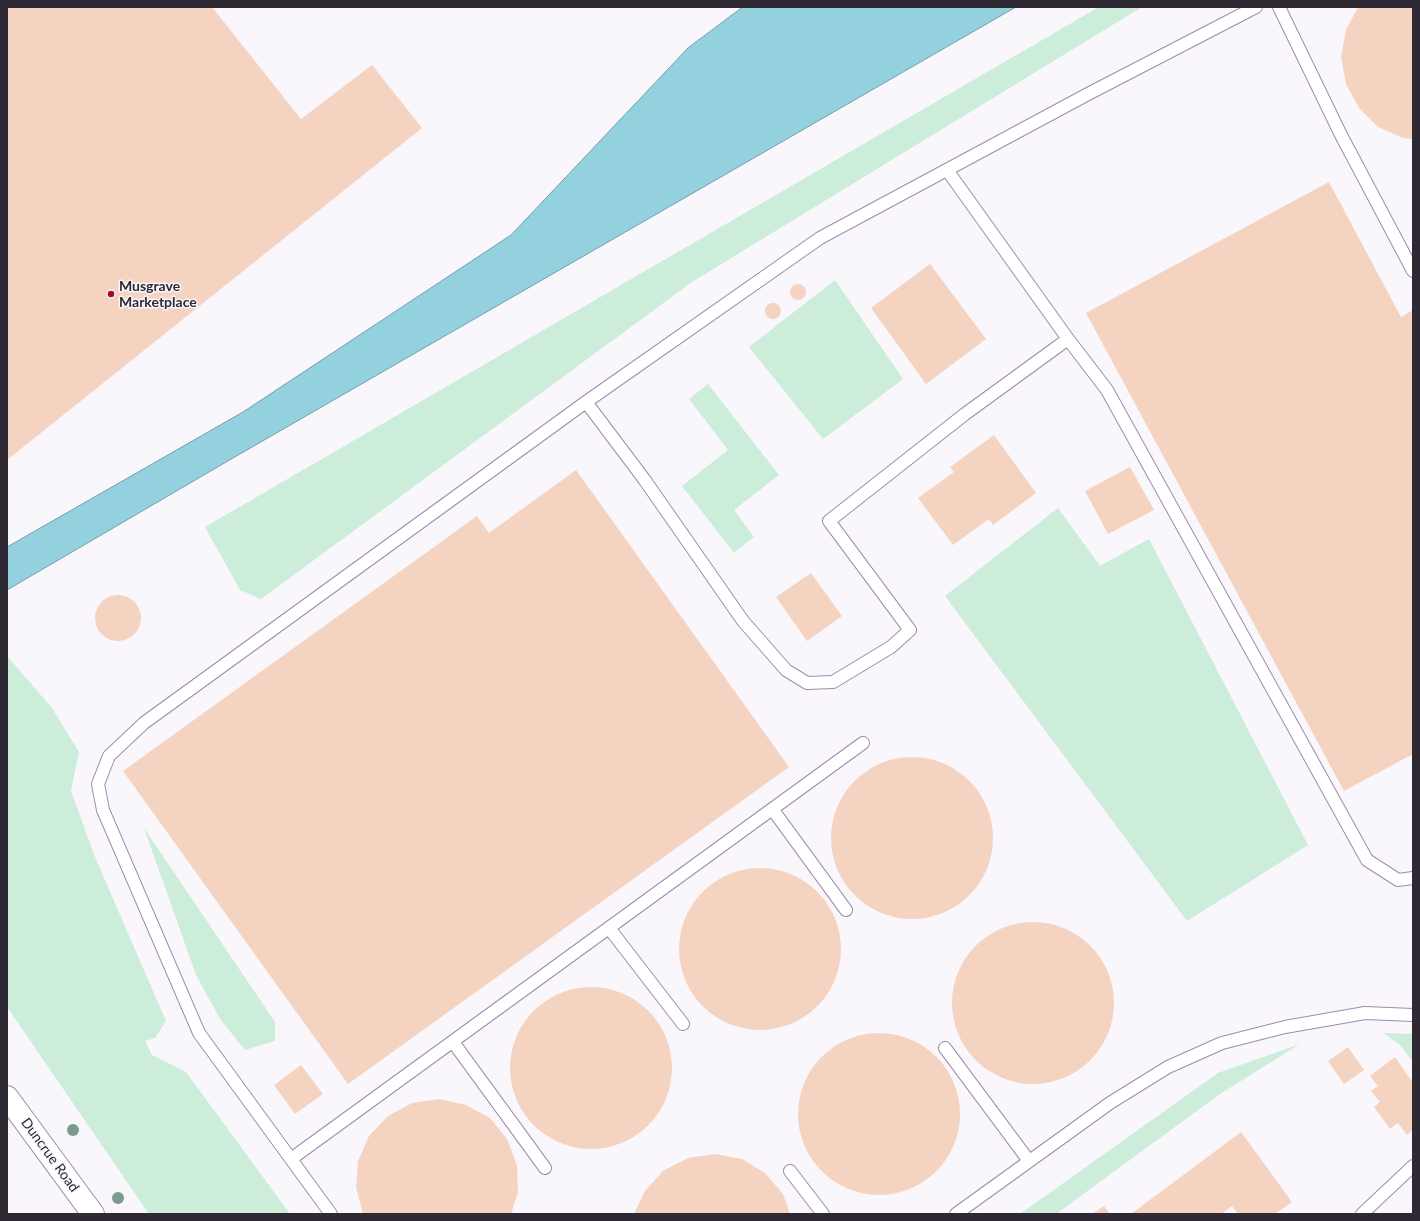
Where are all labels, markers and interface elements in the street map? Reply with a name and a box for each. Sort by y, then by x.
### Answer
place label: Musgrave Marketplace [119,278,197,310]
marker: Musgrave Marketplace [106,289,116,299]
street label: Duncrue Road [17,1115,83,1195]

